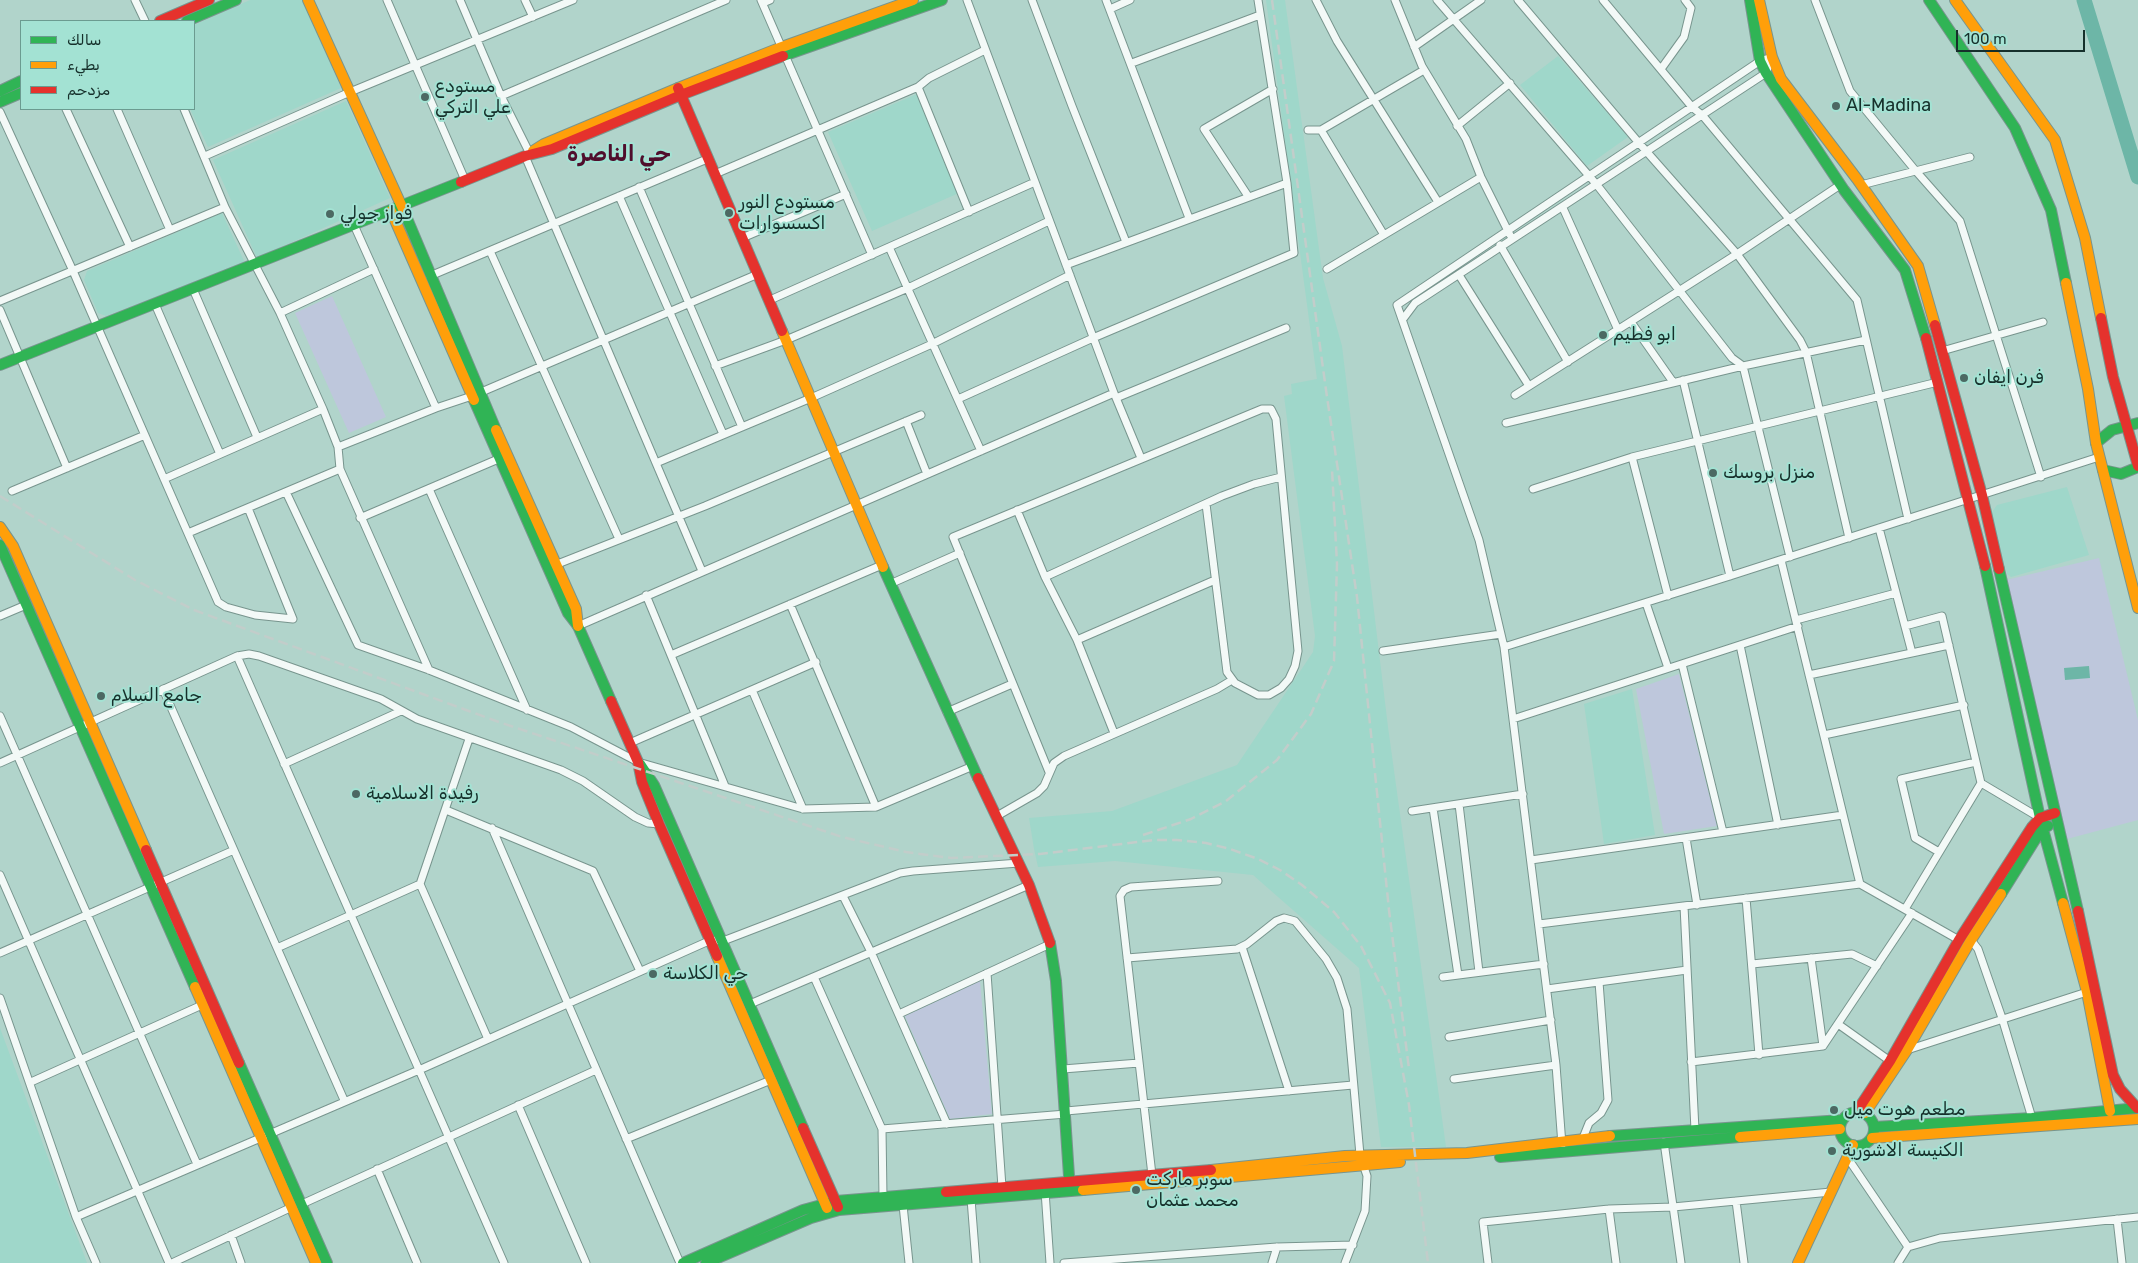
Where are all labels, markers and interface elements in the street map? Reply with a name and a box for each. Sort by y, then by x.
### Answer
legend [20,20,195,110]
scale bar [1958,20,2087,52]
text: 100 m [1964,30,2006,48]
text: سالك [67,31,102,49]
text: بطيء [67,56,100,74]
place label: مستودع علي التركي [435,76,510,118]
text: مزدحم [67,81,110,99]
marker: مستودع علي التركي [419,91,431,103]
place label: Al-Madina [1846,95,1931,117]
marker: Al-Madina [1830,100,1842,112]
district label: حي الناصرة [567,142,671,168]
place label: مستودع النور اكسسوارات [739,192,835,234]
place label: فواز جولي [340,203,412,225]
marker: مستودع النور اكسسوارات [723,207,735,219]
marker: فواز جولي [324,208,336,220]
place label: ابو فطيم [1613,324,1676,346]
marker: ابو فطيم [1597,329,1609,341]
place label: فرن ايفان [1974,367,2043,389]
marker: فرن ايفان [1958,372,1970,384]
place label: منزل بروسك [1723,462,1815,484]
marker: منزل بروسك [1707,467,1719,479]
place label: جامع السلام [111,685,202,707]
marker: جامع السلام [95,690,107,702]
place label: رفيدة الاسلامية [366,783,479,805]
marker: رفيدة الاسلامية [350,788,362,800]
place label: حي الكلاسة [663,963,748,985]
marker: حي الكلاسة [647,968,659,980]
place label: مطعم هوت ميل [1844,1099,1965,1121]
marker: مطعم هوت ميل [1828,1104,1840,1116]
place label: الكنيسة الاشورية [1842,1140,1964,1162]
marker: الكنيسة الاشورية [1826,1145,1838,1157]
place label: سوبر ماركت محمد عثمان [1146,1169,1239,1212]
marker: سوبر ماركت محمد عثمان [1130,1184,1142,1196]

